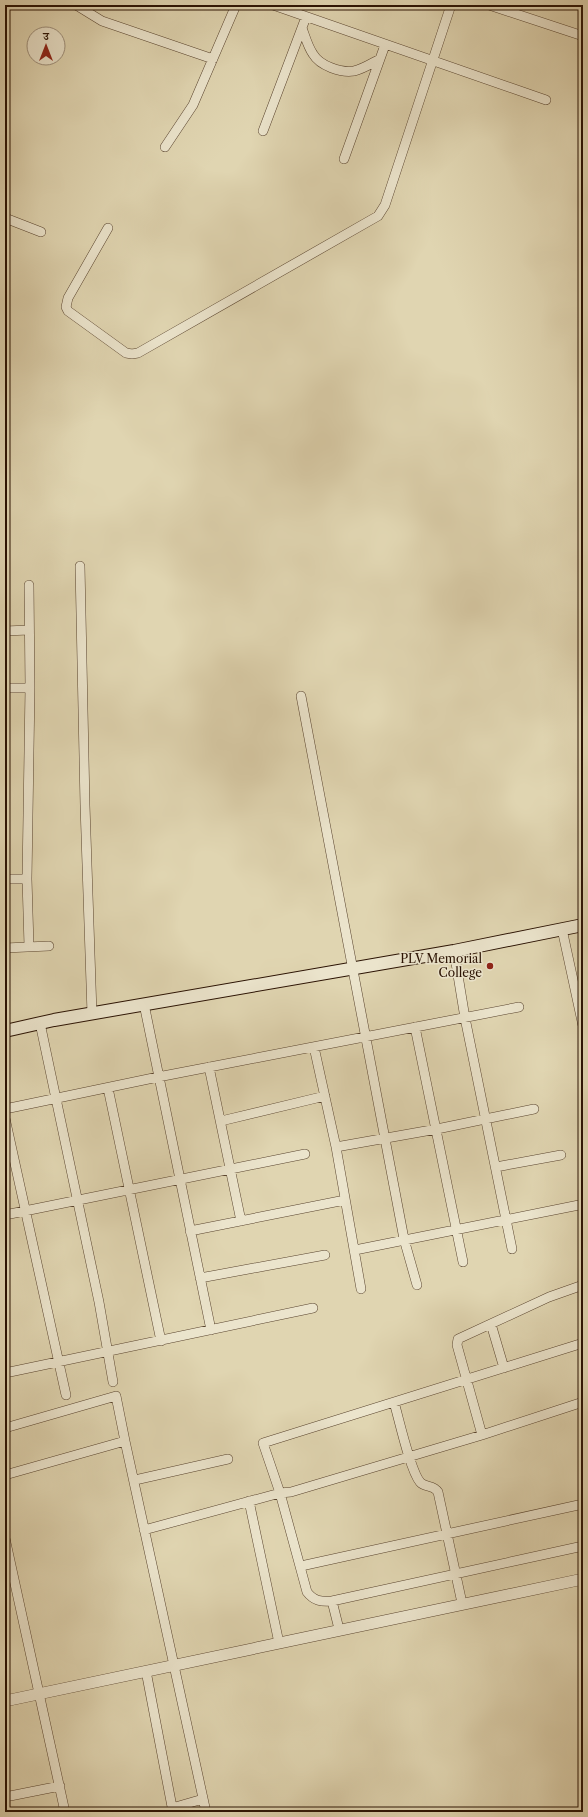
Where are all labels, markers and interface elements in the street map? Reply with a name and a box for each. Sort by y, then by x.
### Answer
north arrow [26,26,66,66]
text: उ [42,29,50,43]
place label: PLV Memorial College [400,951,482,980]
marker: PLV Memorial College [485,961,495,971]

